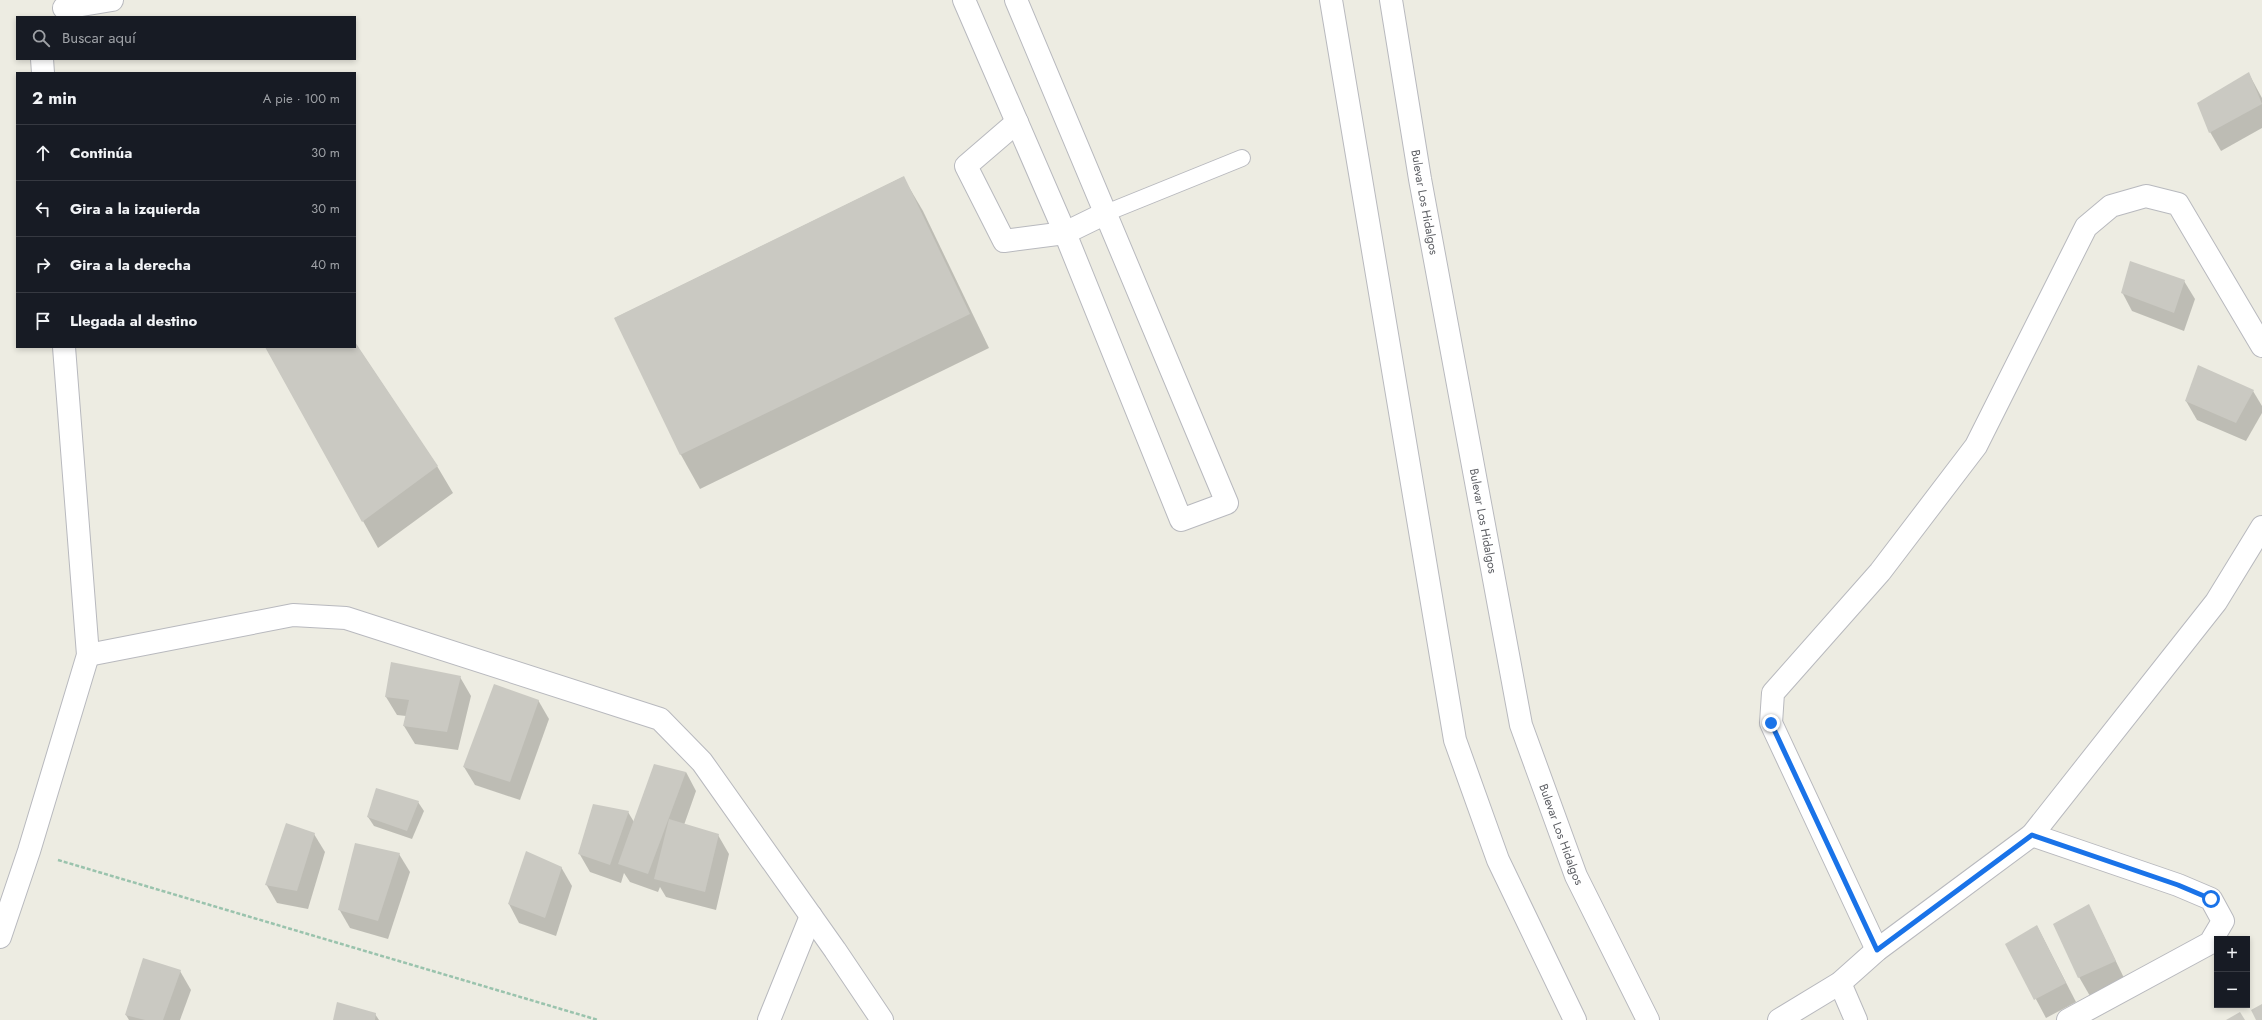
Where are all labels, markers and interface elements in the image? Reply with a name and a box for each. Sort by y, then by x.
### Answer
search box [16,16,356,60]
icon: search [30,27,52,49]
text: Buscar aquí [62,27,136,49]
text: 2 min [32,86,77,110]
text: A pie · 100 m [263,89,340,108]
icon: ahead [32,142,54,164]
text: Continúa [70,142,132,164]
text: 30 m [311,143,340,162]
street label: Bulevar Los Hidalgos [1406,148,1443,256]
icon: left [32,198,54,220]
text: Gira a la izquierda [70,198,200,220]
text: 30 m [311,199,340,218]
icon: right [32,254,54,276]
text: Gira a la derecha [70,254,191,276]
text: 40 m [311,255,340,274]
icon: arrive [32,310,54,332]
text: Llegada al destino [70,310,197,332]
street label: Bulevar Los Hidalgos [1465,467,1502,575]
route end [1762,714,1780,732]
street label: Bulevar Los Hidalgos [1534,781,1588,888]
route start [2202,890,2220,908]
map controls [2214,936,2250,1008]
button: + [2214,936,2250,972]
button: − [2214,972,2250,1008]

